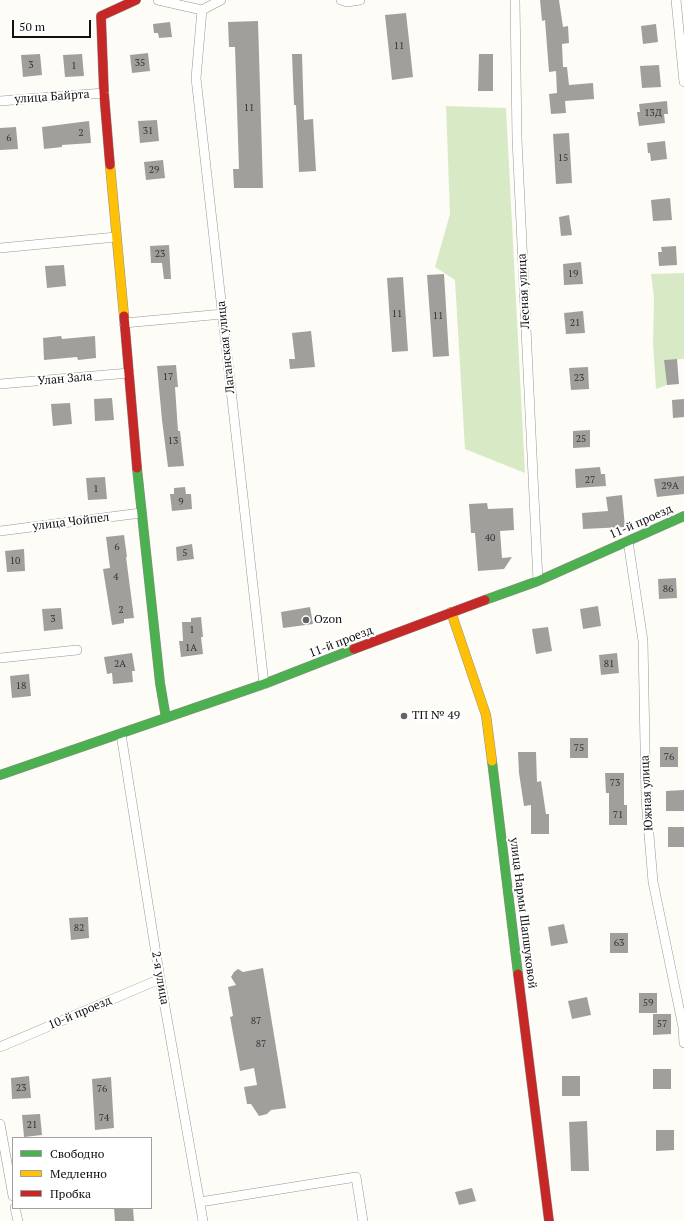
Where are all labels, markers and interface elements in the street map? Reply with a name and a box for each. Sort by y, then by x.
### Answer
scale bar [14,12,93,38]
text: 50 m [19,19,45,34]
house number: 11 [394,40,404,52]
house number: 35 [135,57,145,69]
house number: 3 [28,59,34,71]
house number: 1 [71,60,77,72]
street label: улица Байрта [14,87,90,107]
house number: 11 [244,102,254,114]
house number: 13Д [644,107,662,119]
house number: 31 [143,125,153,137]
house number: 2 [78,127,84,139]
house number: 6 [6,132,12,144]
house number: 15 [558,152,568,164]
house number: 29 [149,164,159,176]
house number: 23 [155,248,165,260]
street label: Лесная улица [515,253,533,329]
house number: 19 [568,268,578,280]
street label: Лаганская улица [214,300,238,394]
house number: 11 [392,308,402,320]
house number: 11 [433,310,443,322]
house number: 21 [570,317,580,329]
street label: Улан Зала [37,369,93,389]
house number: 17 [163,371,173,383]
house number: 23 [574,372,584,384]
house number: 25 [576,433,586,445]
house number: 13 [168,435,178,447]
house number: 27 [585,474,595,486]
house number: 29А [661,480,679,492]
house number: 1 [93,483,99,495]
house number: 9 [178,496,184,508]
street label: 11-й проезд [607,502,675,542]
street label: улица Чойпел [32,510,110,534]
house number: 40 [485,532,495,544]
house number: 6 [114,541,120,553]
house number: 5 [182,547,188,559]
house number: 10 [10,555,20,567]
house number: 4 [113,571,119,583]
house number: 86 [663,583,673,595]
house number: 2 [118,604,124,616]
house number: 3 [50,613,56,625]
place label: Ozon [314,613,342,627]
marker: Ozon [301,615,311,625]
street label: 11-й проезд [307,623,375,661]
house number: 1 [189,624,195,636]
house number: 1А [185,642,197,654]
house number: 2А [114,658,126,670]
house number: 81 [604,658,614,670]
house number: 18 [16,680,26,692]
place label: ТП № 49 [412,709,460,723]
marker: ТП № 49 [399,711,409,721]
house number: 75 [574,742,584,754]
house number: 76 [664,751,674,763]
street label: Южная улица [638,755,656,831]
house number: 73 [610,777,620,789]
house number: 71 [613,809,623,821]
street label: улица Нармы Шапшуковой [507,837,539,989]
house number: 82 [74,922,84,934]
house number: 63 [614,937,624,949]
street label: 2-я улица [148,950,172,1006]
street label: 10-й проезд [46,993,114,1033]
house number: 59 [643,997,653,1009]
house number: 87 [251,1015,261,1027]
house number: 57 [657,1018,667,1030]
house number: 87 [256,1038,266,1050]
house number: 23 [16,1082,26,1094]
house number: 76 [97,1083,107,1095]
house number: 74 [99,1112,109,1124]
house number: 21 [27,1119,37,1131]
legend [12,1137,152,1209]
text: Свободно [50,1146,104,1161]
text: Медленно [50,1166,107,1181]
text: Пробка [50,1186,91,1201]

